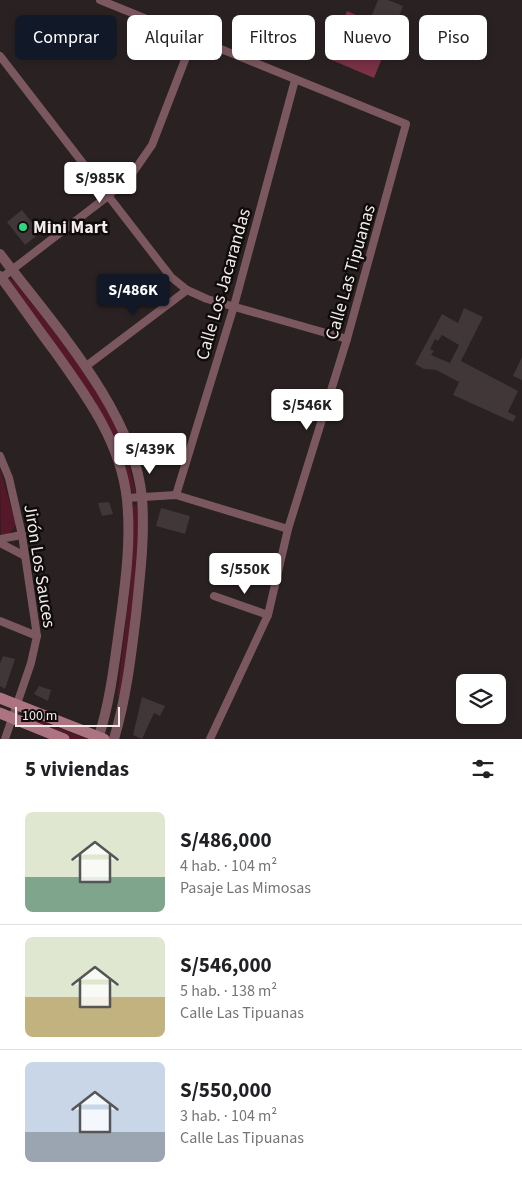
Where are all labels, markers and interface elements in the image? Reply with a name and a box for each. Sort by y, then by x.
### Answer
chip: Comprar [15,15,117,60]
chip: Alquilar [127,15,222,60]
chip: Filtros [232,15,315,60]
chip: Nuevo [325,15,409,60]
chip: Piso [419,15,487,60]
pin: S/985K [59,162,141,204]
text: S/985K [75,167,125,189]
street label: Calle Las Tipuanas [319,202,382,343]
street label: Calle Los Jacarandas [190,205,257,363]
place label: Mini Mart [33,215,108,240]
marker: Mini Mart [17,221,29,233]
pin: S/486K [92,274,174,316]
text: S/486K [108,279,158,301]
pin: S/546K [266,388,348,431]
text: S/546K [282,394,332,416]
pin: S/439K [109,432,191,475]
text: S/439K [125,438,175,460]
street label: Jirón Los Sauces [17,503,62,630]
pin: S/550K [204,552,286,595]
text: S/550K [220,558,270,580]
map controls [456,674,506,724]
button: layers [456,674,506,724]
scale bar [15,704,120,727]
text: 100 m [22,706,57,726]
text: 5 viviendas [25,754,129,784]
icon: filters [469,755,497,783]
text: S/486,000 [180,825,272,855]
icon: home [65,832,125,892]
text: 4 hab. · 104 m² [180,855,277,877]
text: Pasaje Las Mimosas [180,877,311,899]
text: S/546,000 [180,950,272,980]
icon: home [65,957,125,1017]
text: 5 hab. · 138 m² [180,980,277,1002]
text: Calle Las Tipuanas [180,1002,304,1024]
text: S/550,000 [180,1075,272,1105]
icon: home [65,1082,125,1142]
text: 3 hab. · 104 m² [180,1105,277,1127]
text: Calle Las Tipuanas [180,1127,304,1149]

